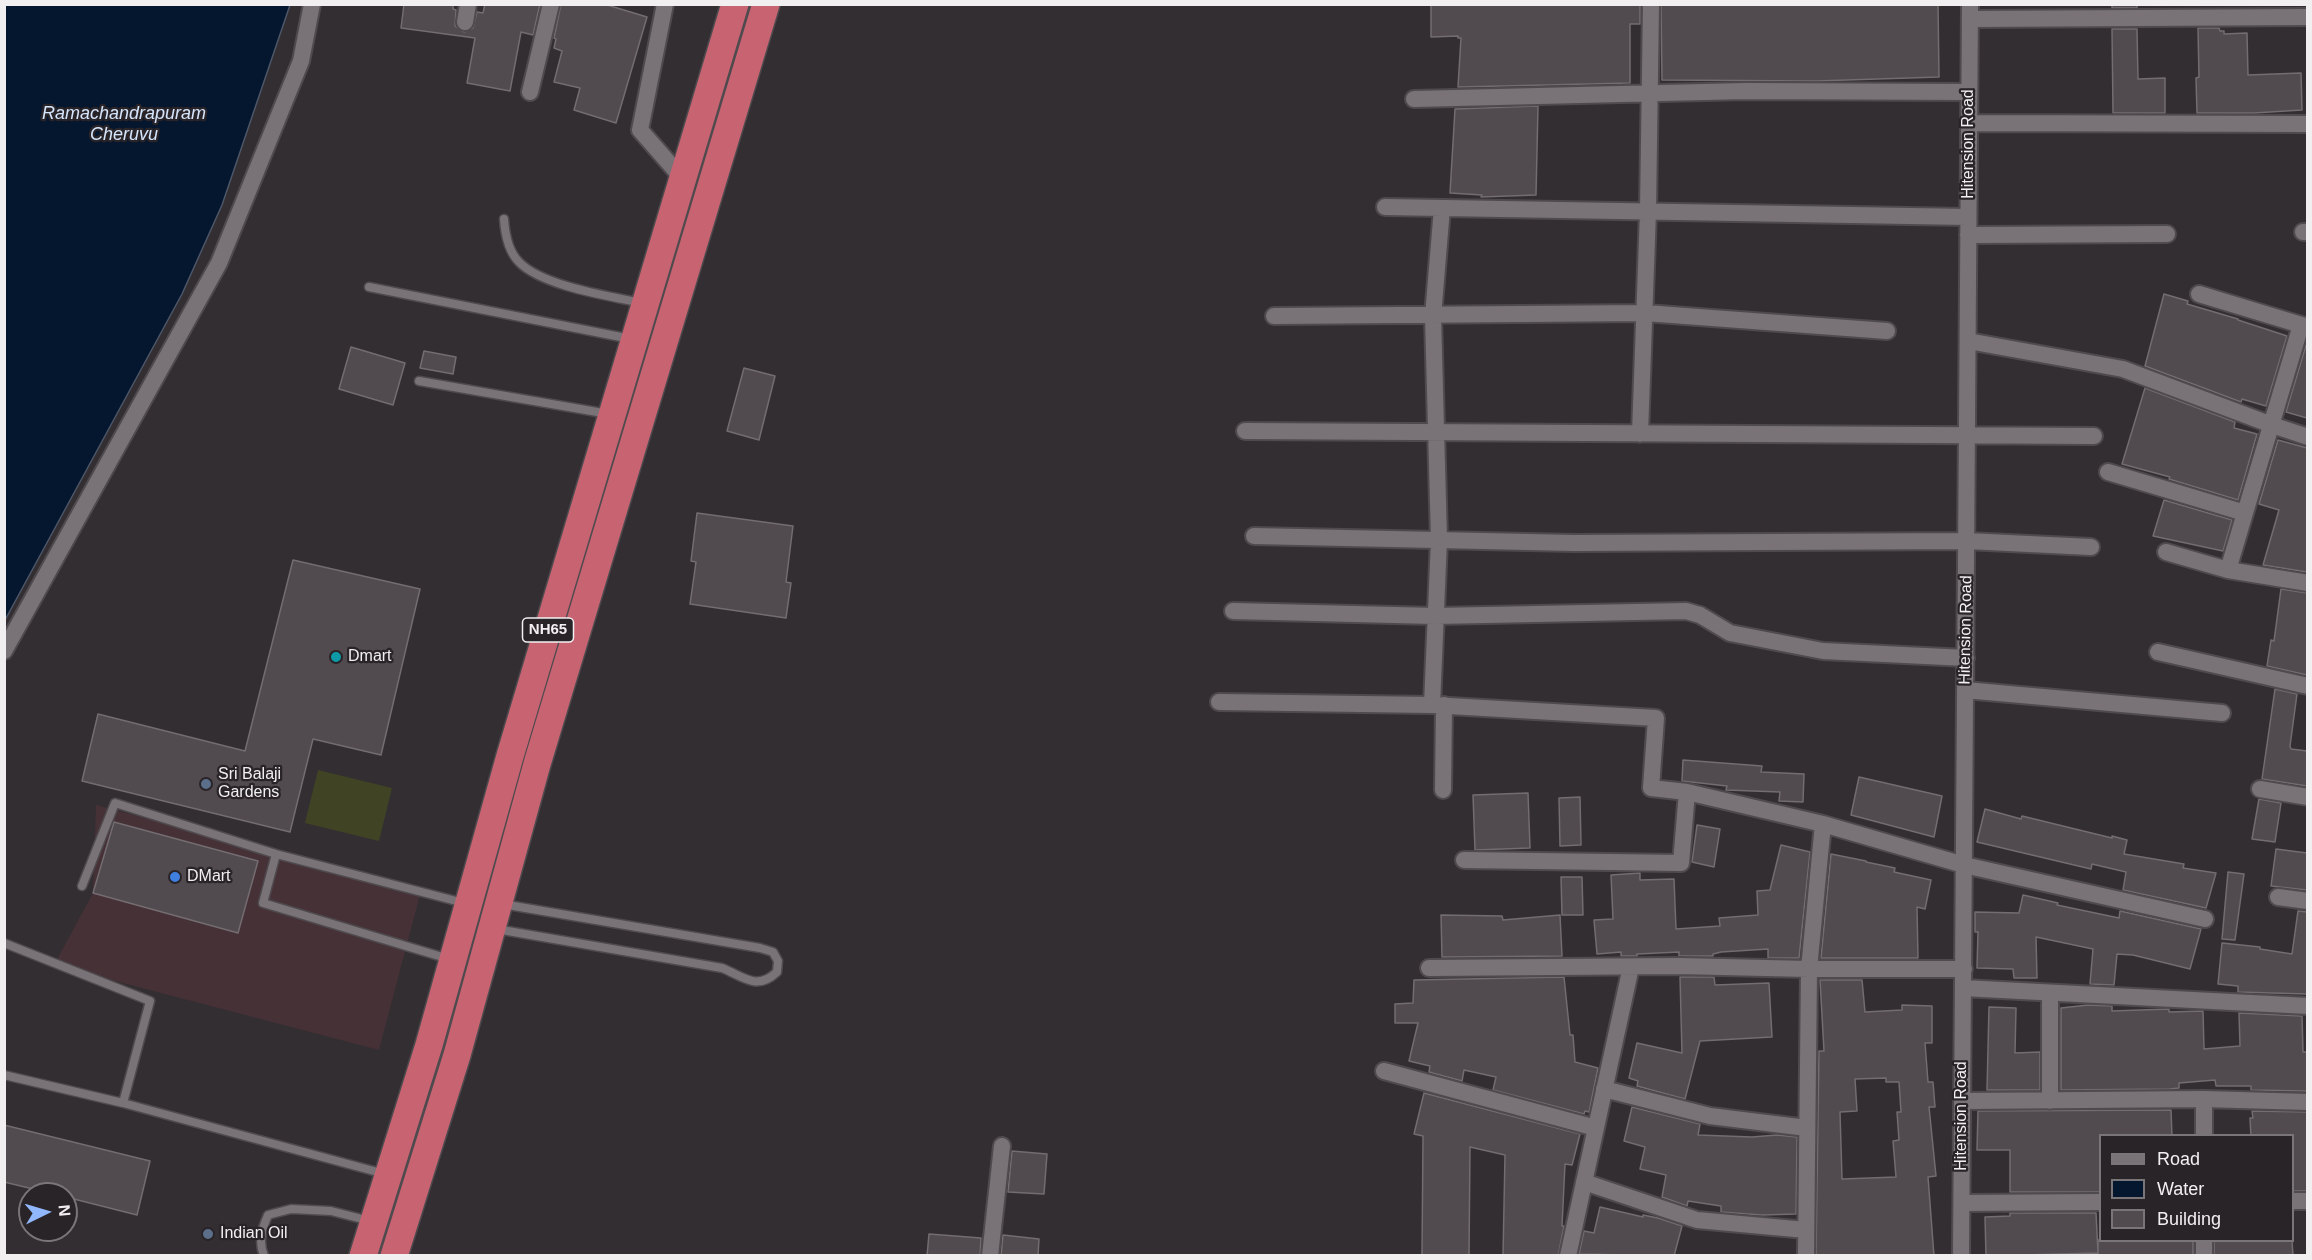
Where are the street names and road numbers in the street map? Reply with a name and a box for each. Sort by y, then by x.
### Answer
street label: Hitension Road [1959,89,1979,199]
street label: Hitension Road [1955,575,1977,685]
road number: NH65 [522,618,574,642]
street label: Hitension Road [1952,1061,1972,1171]

